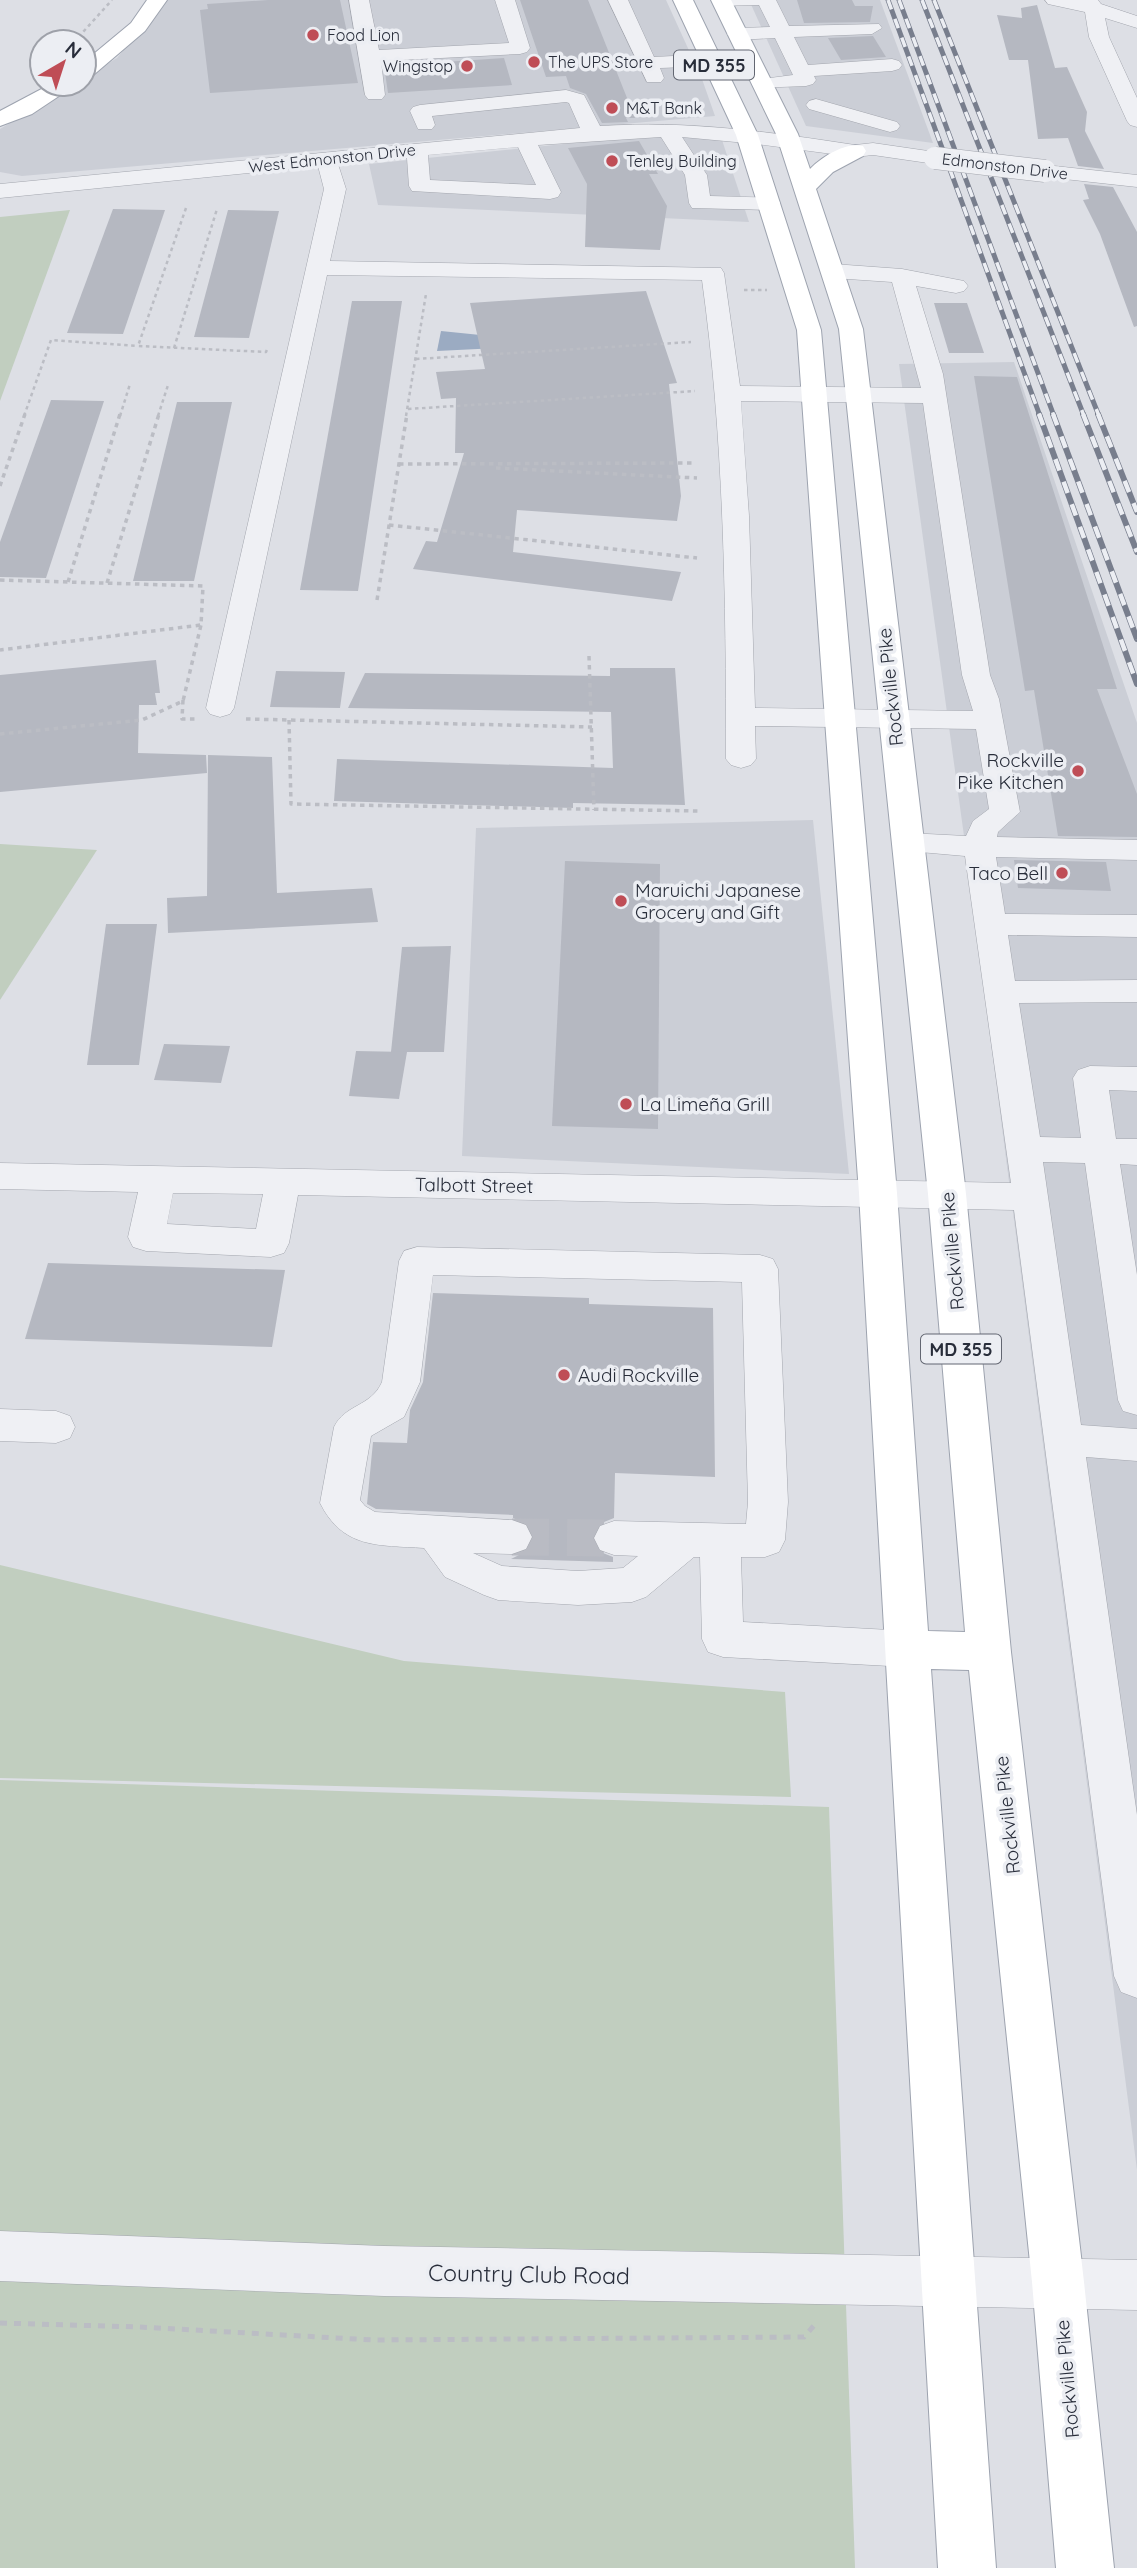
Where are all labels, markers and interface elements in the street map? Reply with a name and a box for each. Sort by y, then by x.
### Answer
place label: Food Lion [327,25,400,45]
marker: Food Lion [305,27,321,43]
north arrow [28,28,98,98]
text: N [61,36,87,64]
road number: MD 355 [674,51,754,80]
place label: The UPS Store [548,52,653,72]
marker: The UPS Store [526,54,542,70]
place label: Wingstop [383,56,453,76]
marker: Wingstop [459,58,475,74]
place label: M&T Bank [626,98,702,118]
marker: M&T Bank [604,100,620,116]
street label: West Edmonston Drive [247,139,417,177]
street label: Edmonston Drive [941,148,1069,184]
place label: Tenley Building [626,151,737,171]
marker: Tenley Building [604,153,620,169]
street label: Rockville Pike [872,627,908,747]
place label: Rockville Pike Kitchen [957,748,1064,794]
marker: Rockville Pike Kitchen [1070,763,1086,779]
place label: Taco Bell [969,861,1048,885]
marker: Taco Bell [1054,865,1070,881]
place label: Maruichi Japanese Grocery and Gift [635,878,801,924]
marker: Maruichi Japanese Grocery and Gift [613,893,629,909]
place label: La Limeña Grill [640,1092,770,1116]
marker: La Limeña Grill [618,1096,634,1112]
street label: Talbott Street [415,1172,533,1198]
street label: Rockville Pike [935,1191,969,1311]
road number: MD 355 [921,1334,1001,1364]
place label: Audi Rockville [578,1363,699,1387]
marker: Audi Rockville [556,1367,572,1383]
street label: Rockville Pike [989,1755,1025,1875]
street label: Country Club Road [428,2258,630,2290]
street label: Rockville Pike [1050,2319,1084,2439]

